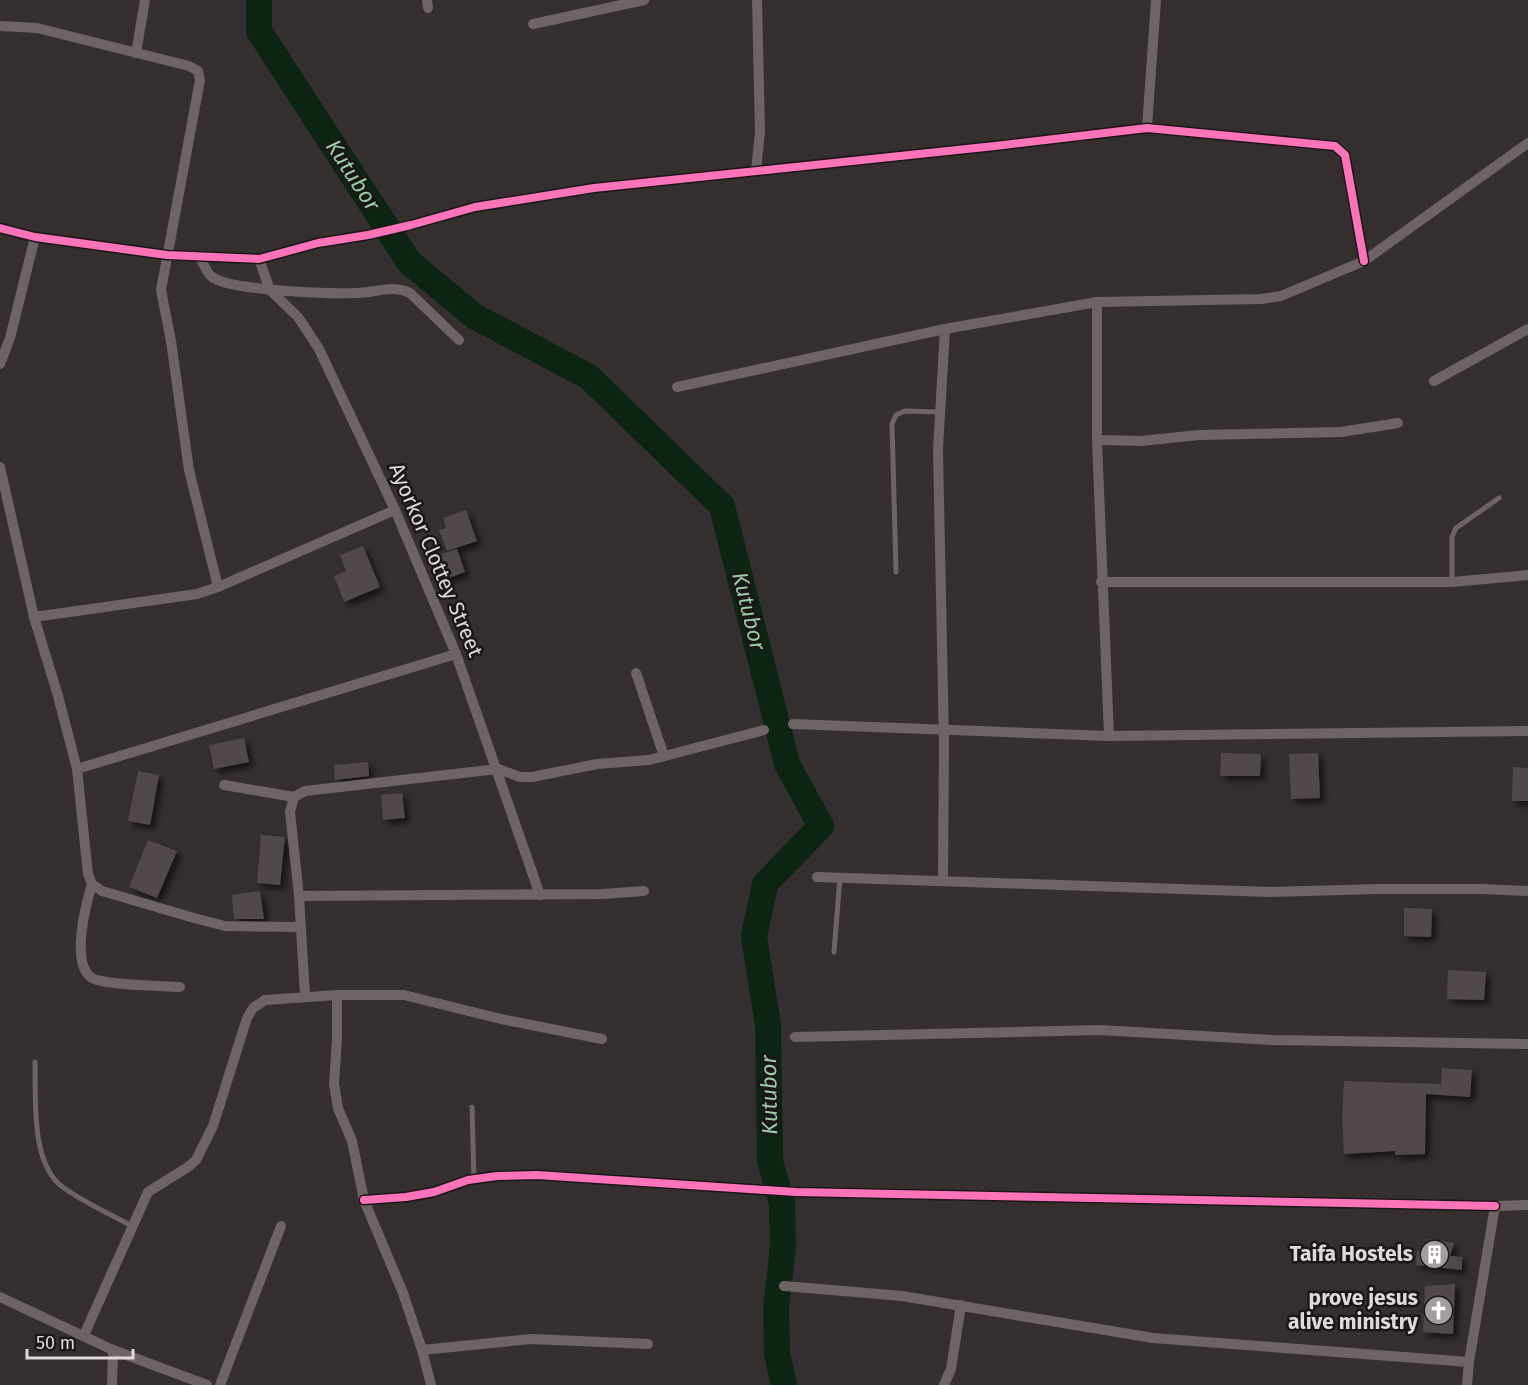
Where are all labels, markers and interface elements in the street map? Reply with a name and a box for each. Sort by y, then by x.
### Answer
water label: Kutubor [320,134,386,216]
street label: Ayorkor Clottey Street [383,459,489,661]
water label: Kutubor [726,569,772,653]
water label: Kutubor [755,1054,783,1135]
building icon: Taifa Hostels [1418,1238,1450,1270]
place label: Taifa Hostels [1290,1241,1413,1267]
place label: prove jesus alive ministry [1288,1285,1418,1335]
church icon: prove jesus alive ministry [1423,1294,1455,1326]
scale bar [27,1322,134,1360]
text: 50 m [36,1332,75,1354]

